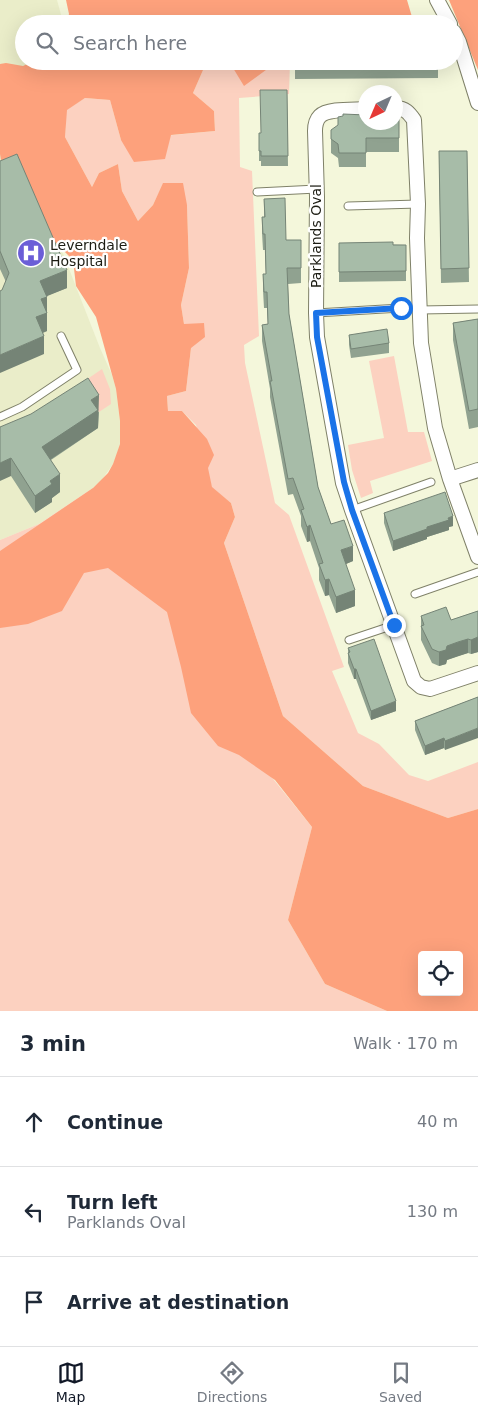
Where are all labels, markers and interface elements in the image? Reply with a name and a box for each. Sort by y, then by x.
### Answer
search box [15,15,463,70]
icon: search [33,29,61,57]
text: Search here [73,32,187,54]
north arrow [358,85,403,130]
street label: Parklands Oval [308,184,324,288]
place label: Leverndale Hospital [50,237,127,269]
hospital icon: Leverndale Hospital [16,238,46,268]
route start [390,297,413,320]
route end [383,614,406,637]
map controls [418,951,463,996]
button: locate [418,951,463,996]
text: 3 min [20,1032,86,1056]
text: Walk · 170 m [353,1034,458,1053]
icon: ahead [20,1108,48,1136]
text: Continue [67,1111,163,1133]
text: 40 m [417,1112,458,1131]
text: Turn left [67,1191,158,1213]
icon: left [20,1198,48,1226]
text: 130 m [407,1202,458,1221]
text: Parklands Oval [67,1213,186,1232]
icon: arrive [20,1288,48,1316]
text: Arrive at destination [67,1291,289,1313]
tab: Map [56,1359,85,1405]
tab: Directions [197,1359,267,1405]
tab: Saved [379,1359,422,1405]

